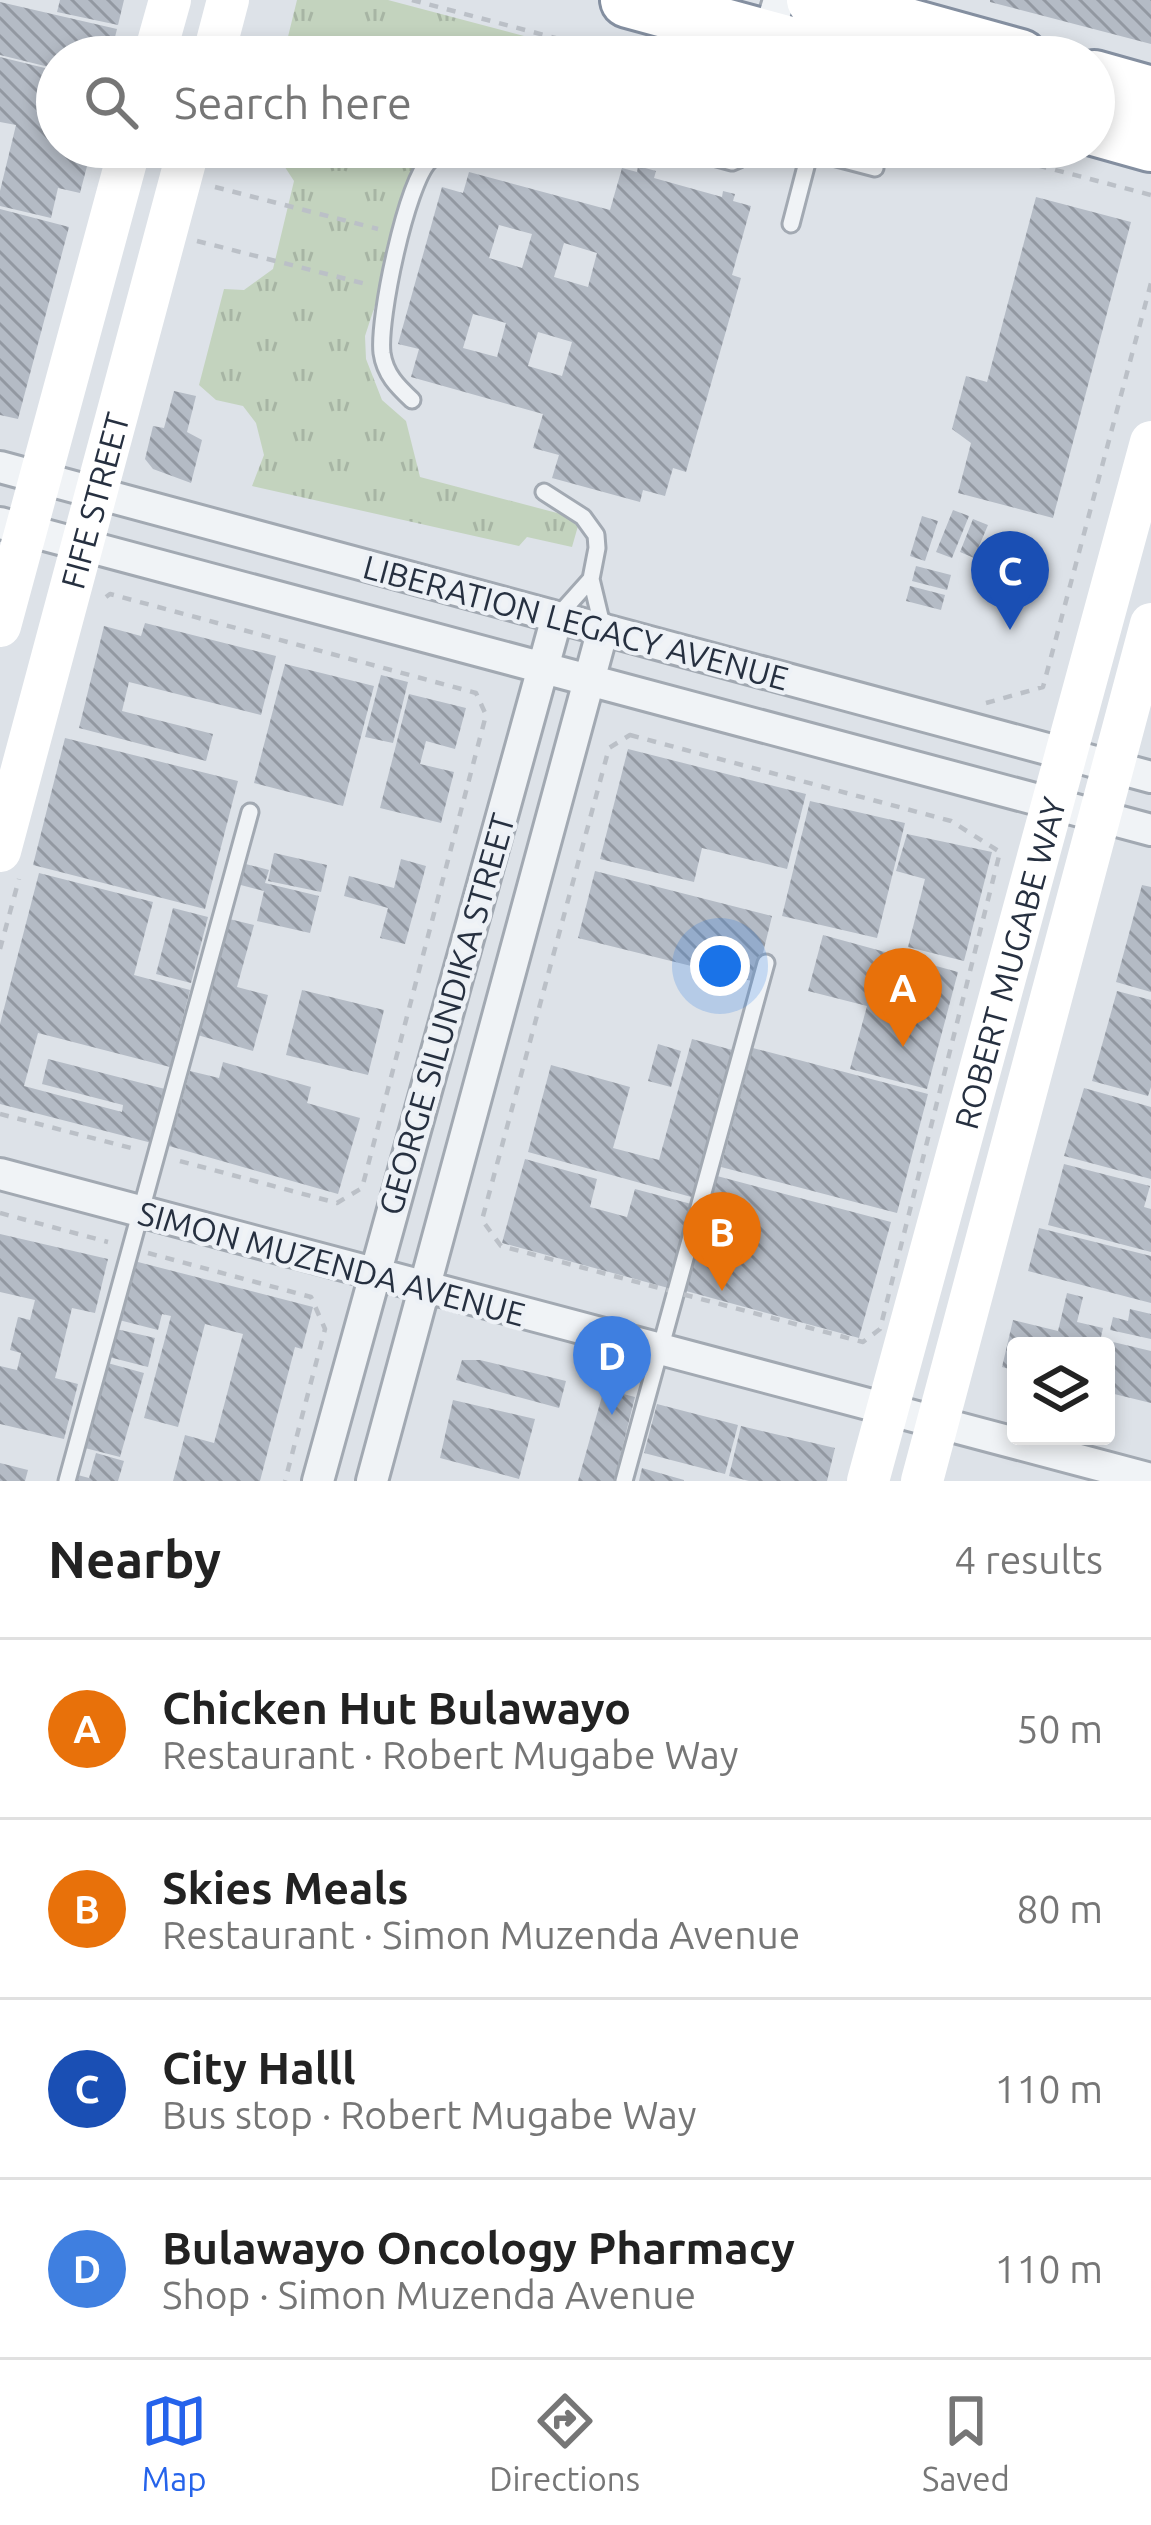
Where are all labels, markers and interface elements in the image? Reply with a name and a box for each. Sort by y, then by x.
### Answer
search box [36,36,1115,168]
icon: search [78,69,144,135]
text: Search here [174,77,412,128]
street label: FIFE STREET [53,408,135,593]
pin: C [971,531,1049,630]
street label: LIBERATION LEGACY AVENUE [359,547,793,697]
street label: ROBERT MUGABE WAY [946,793,1072,1133]
street label: GEORGE SILUNDIKA STREET [371,809,521,1219]
your location [690,936,750,996]
pin: A [864,948,942,1047]
pin: B [683,1192,761,1291]
street label: SIMON MUZENDA AVENUE [135,1194,529,1332]
pin: D [573,1316,651,1415]
map controls [1007,1337,1115,1445]
button: layers [1007,1337,1115,1445]
text: Nearby [48,1530,221,1588]
text: 4 results [954,1538,1103,1581]
text: Chicken Hut Bulawayo [162,1682,631,1733]
text: A [73,1707,101,1750]
text: 50 m [1016,1707,1103,1750]
text: Restaurant · Robert Mugabe Way [162,1733,739,1776]
text: Skies Meals [162,1862,408,1913]
text: B [74,1887,100,1930]
text: 80 m [1016,1887,1103,1930]
text: Restaurant · Simon Muzenda Avenue [162,1913,800,1956]
text: City Halll [162,2042,356,2093]
text: C [75,2067,99,2110]
text: 110 m [994,2067,1103,2110]
text: Bus stop · Robert Mugabe Way [162,2093,697,2136]
text: Bulawayo Oncology Pharmacy [162,2222,795,2273]
text: D [73,2247,101,2290]
text: 110 m [994,2247,1103,2290]
text: Shop · Simon Muzenda Avenue [162,2273,696,2316]
tab: Map [141,2388,207,2497]
tab: Directions [489,2388,640,2497]
tab: Saved [922,2388,1010,2497]

